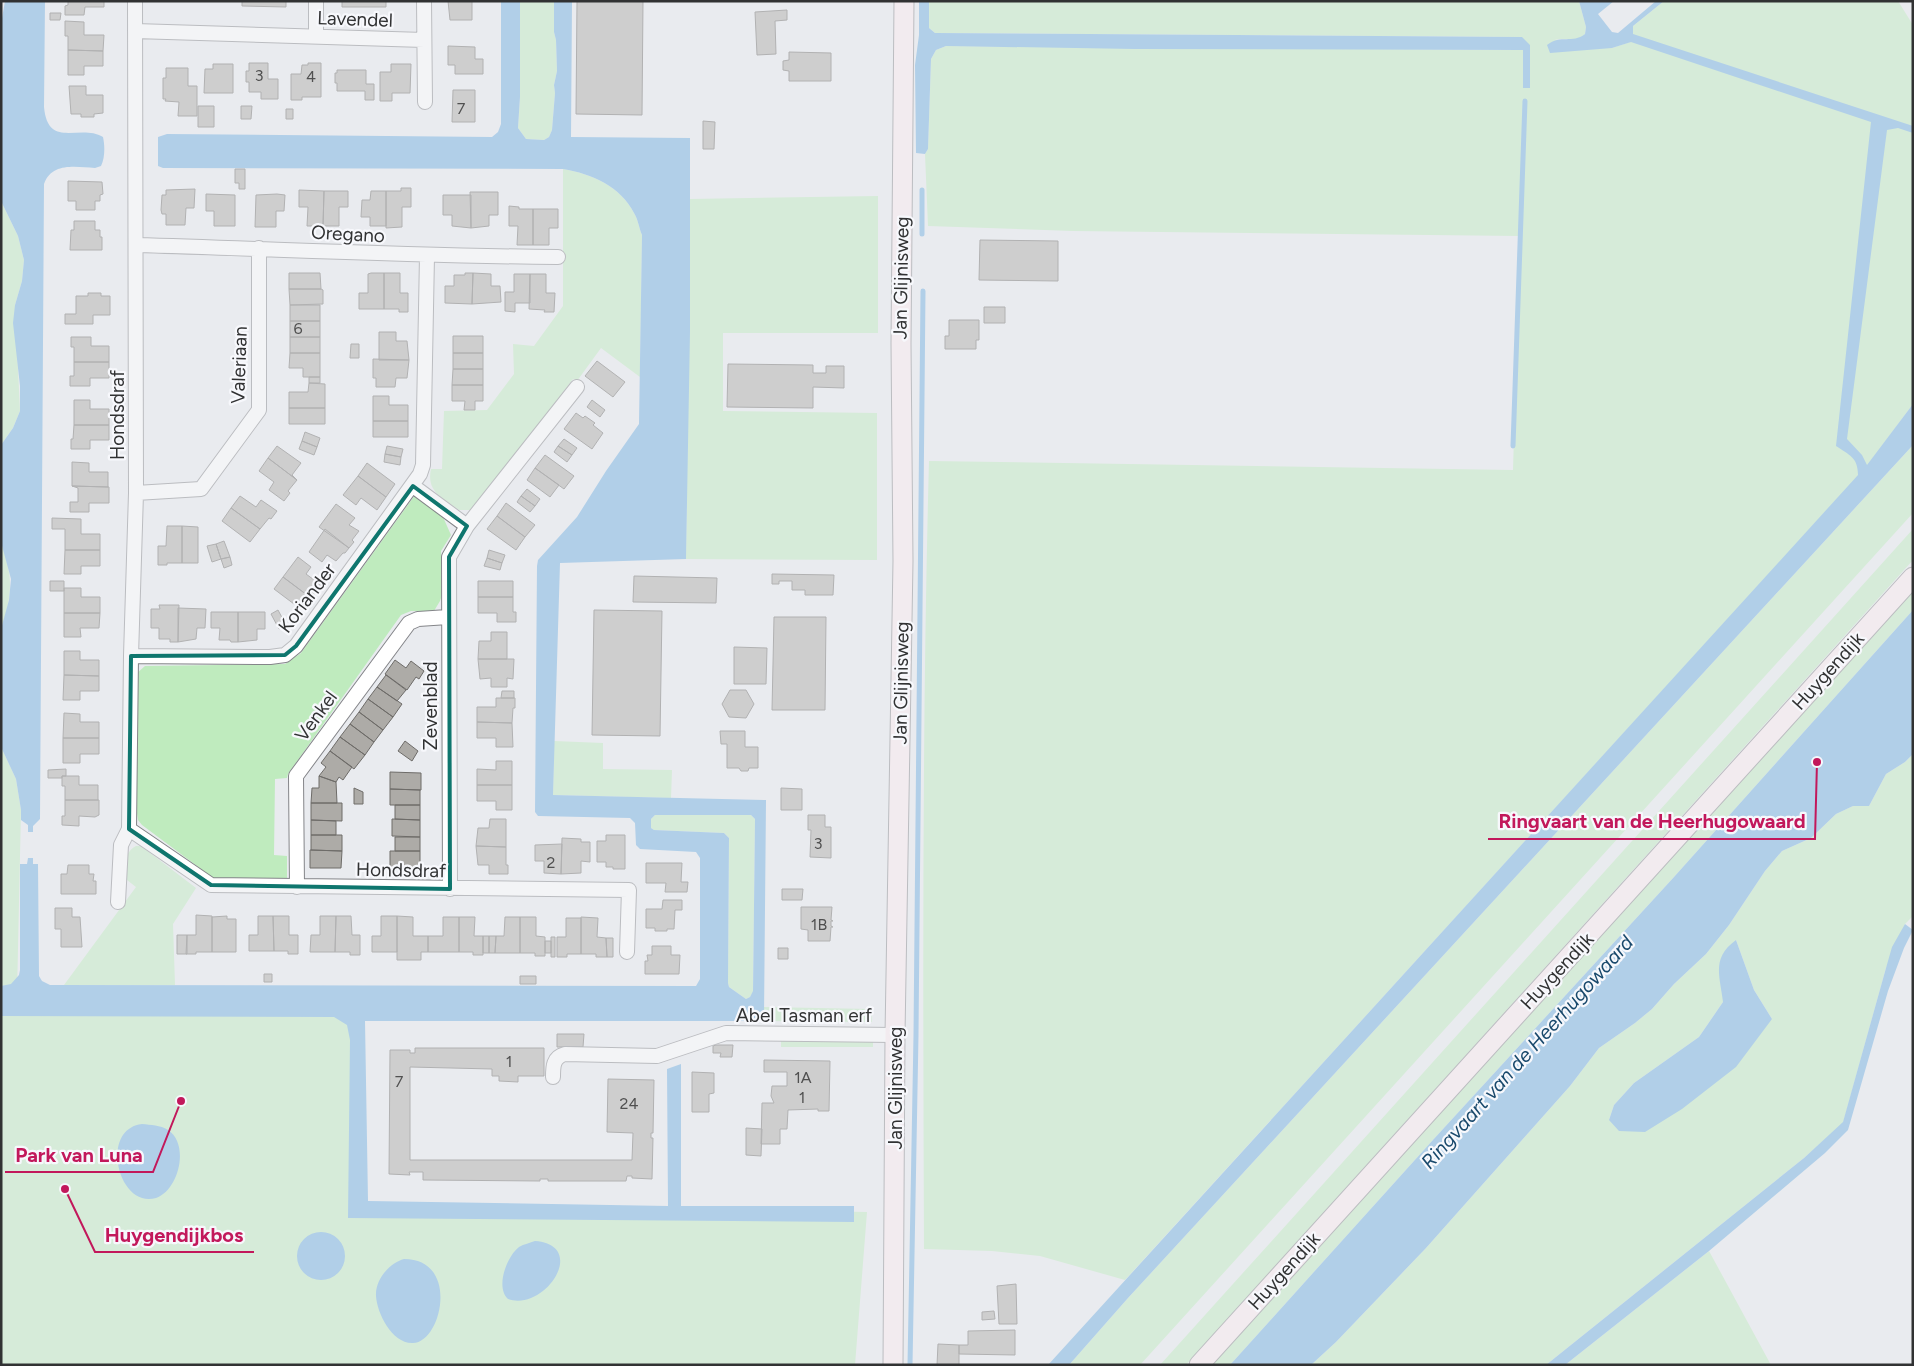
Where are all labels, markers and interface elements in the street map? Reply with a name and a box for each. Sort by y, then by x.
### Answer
street label: Lavendel [317,6,393,32]
house number: 3 [255,66,263,85]
house number: 4 [306,67,316,86]
house number: 7 [457,99,466,118]
street label: Jan Glijnisweg [888,216,914,340]
street label: Oregano [310,221,386,247]
house number: 6 [293,319,303,338]
street label: Valeriaan [226,326,252,404]
street label: Hondsdraf [106,370,129,460]
street label: Koriander [273,558,341,637]
street label: Jan Glijnisweg [888,621,914,745]
street label: Huygendijk [1787,627,1869,715]
street label: Zevenblad [419,661,442,751]
street label: Venkel [290,686,342,746]
callout: Ringvaart van de Heerhugowaard [1488,804,1815,839]
text: Ringvaart van de Heerhugowaard [1498,809,1806,833]
house number: 3 [814,834,822,853]
house number: 2 [547,853,555,872]
street label: Hondsdraf [356,858,446,882]
house number: 1B [811,915,827,934]
street label: Huygendijk [1516,927,1599,1014]
water label: Ringvaart van de Heerhugowaard [1416,930,1638,1174]
street label: Abel Tasman erf [736,1004,872,1027]
street label: Jan Glijnisweg [884,1027,907,1149]
house number: 1 [506,1052,512,1071]
house number: 1A [794,1068,812,1087]
house number: 7 [395,1072,404,1091]
house number: 1 [799,1088,805,1107]
house number: 24 [620,1094,638,1113]
callout: Park van Luna [5,1137,153,1172]
text: Park van Luna [15,1143,143,1167]
callout: Huygendijkbos [95,1217,254,1252]
text: Huygendijkbos [105,1223,243,1247]
street label: Huygendijk [1243,1227,1325,1315]

